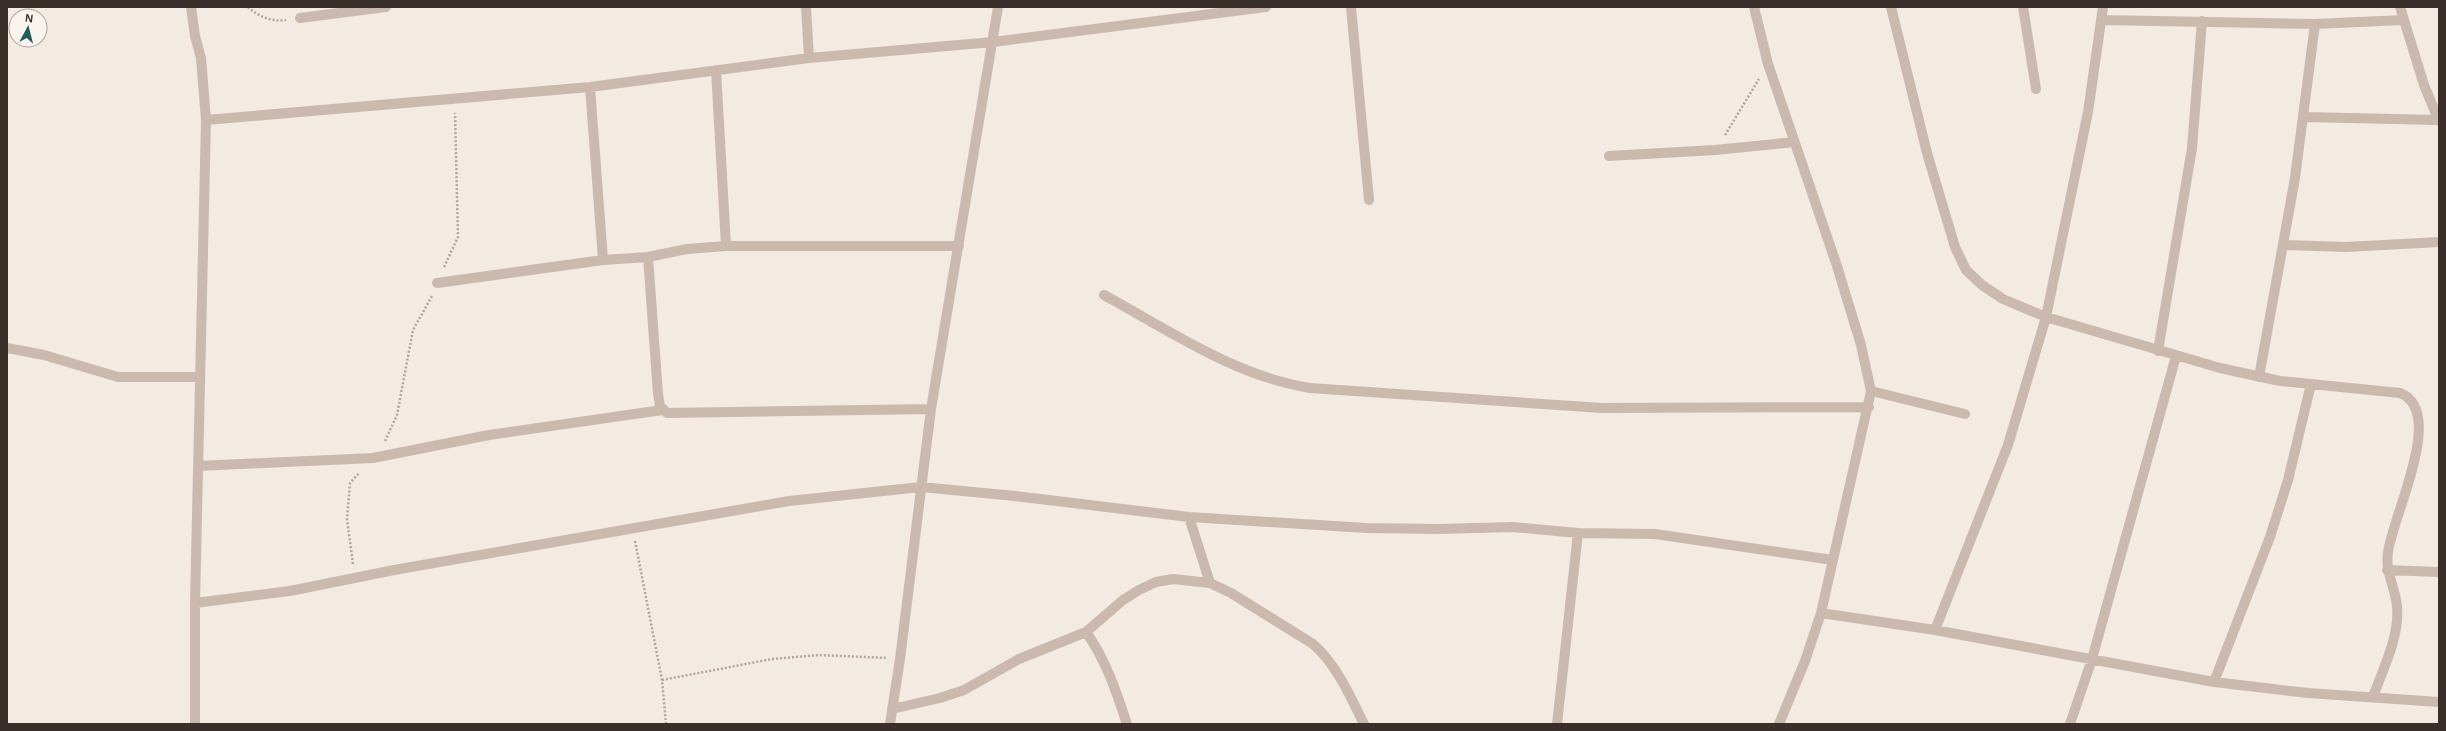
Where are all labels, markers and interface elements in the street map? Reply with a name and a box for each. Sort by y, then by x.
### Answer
north arrow [8,8,48,48]
text: N [25,12,34,25]

